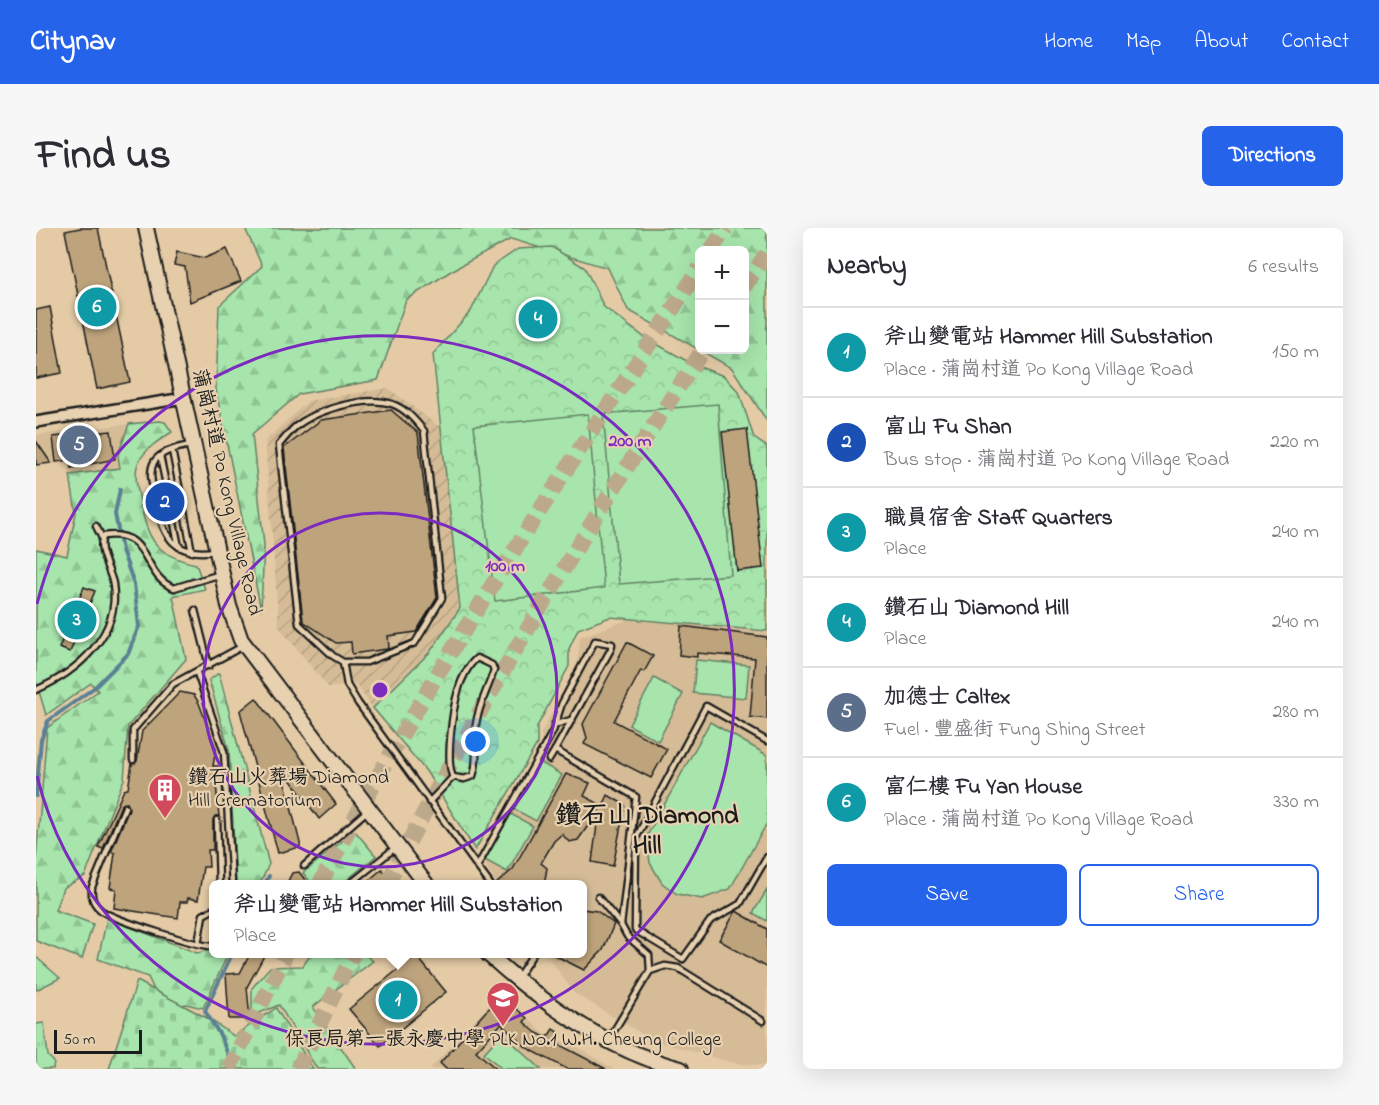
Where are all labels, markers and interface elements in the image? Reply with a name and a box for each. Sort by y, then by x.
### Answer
text: Citynav [30,22,115,63]
text: Home [1044,27,1093,57]
text: Map [1126,27,1161,57]
text: About [1194,27,1248,57]
text: Contact [1281,27,1349,57]
text: Find us [36,126,171,187]
button: Directions [1202,126,1343,186]
map controls [695,246,749,354]
button: + [695,246,749,300]
text: Nearby [827,248,906,286]
text: 6 results [1248,253,1319,282]
pin: 6 [78,284,116,329]
pin: 4 [518,296,558,341]
button: − [695,300,749,354]
text: 斧山變電站 Hammer Hill Substation [884,322,1212,354]
text: 1 [843,338,850,367]
text: 150 m [1272,338,1319,367]
text: Place · 蒲崗村道 Po Kong Village Road [884,356,1193,385]
street label: 蒲崗村道 Po Kong Village Road [182,366,269,619]
text: 富山 Fu Shan [884,412,1012,444]
pin: 5 [60,422,99,468]
text: 2 [842,428,851,457]
text: 220 m [1270,428,1319,457]
text: 200 m [608,429,652,455]
text: Bus stop · 蒲崗村道 Po Kong Village Road [884,446,1229,475]
pin: 2 [146,480,184,524]
text: 職員宿舍 Staff Quarters [884,503,1113,535]
text: 3 [842,518,851,547]
text: 240 m [1272,518,1319,547]
text: Place [884,535,926,564]
text: 100 m [485,554,525,580]
text: 鑽石山 Diamond Hill [884,593,1069,625]
pin: 3 [58,598,96,642]
text: 4 [842,608,851,637]
text: 240 m [1272,608,1319,637]
text: Place [884,625,926,654]
centre of rings [370,680,390,700]
text: 加德士 Caltex [884,682,1010,714]
text: 5 [841,698,852,727]
text: 280 m [1272,698,1319,727]
text: Fuel · 豐盛街 Fung Shing Street [884,716,1146,745]
your location [461,727,490,756]
place label: 鑽石山火葬場 Diamond Hill Crematorium [188,764,389,816]
building icon: 鑽石山火葬場 Diamond Hill Crematorium [147,772,183,819]
text: 富仁樓 Fu Yan House [884,772,1082,804]
text: 6 [842,788,851,817]
text: 330 m [1273,788,1319,817]
district label: 鑽石山 Diamond Hill [555,798,739,866]
text: Place · 蒲崗村道 Po Kong Village Road [884,806,1193,835]
button: Save [827,864,1067,926]
button: Share [1079,864,1319,926]
popup [209,880,587,958]
text: 斧山變電站 Hammer Hill Substation [234,890,562,922]
text: Place [234,922,276,951]
pin: 1 [378,978,418,1022]
school or university icon: 保良局第一張永慶中學 PLK No.1 W.H. Cheung College [485,980,521,1027]
place label: 保良局第一張永慶中學 PLK No.1 W.H. Cheung College [285,1026,721,1056]
scale bar [54,1027,142,1054]
text: 50 m [63,1028,95,1052]

